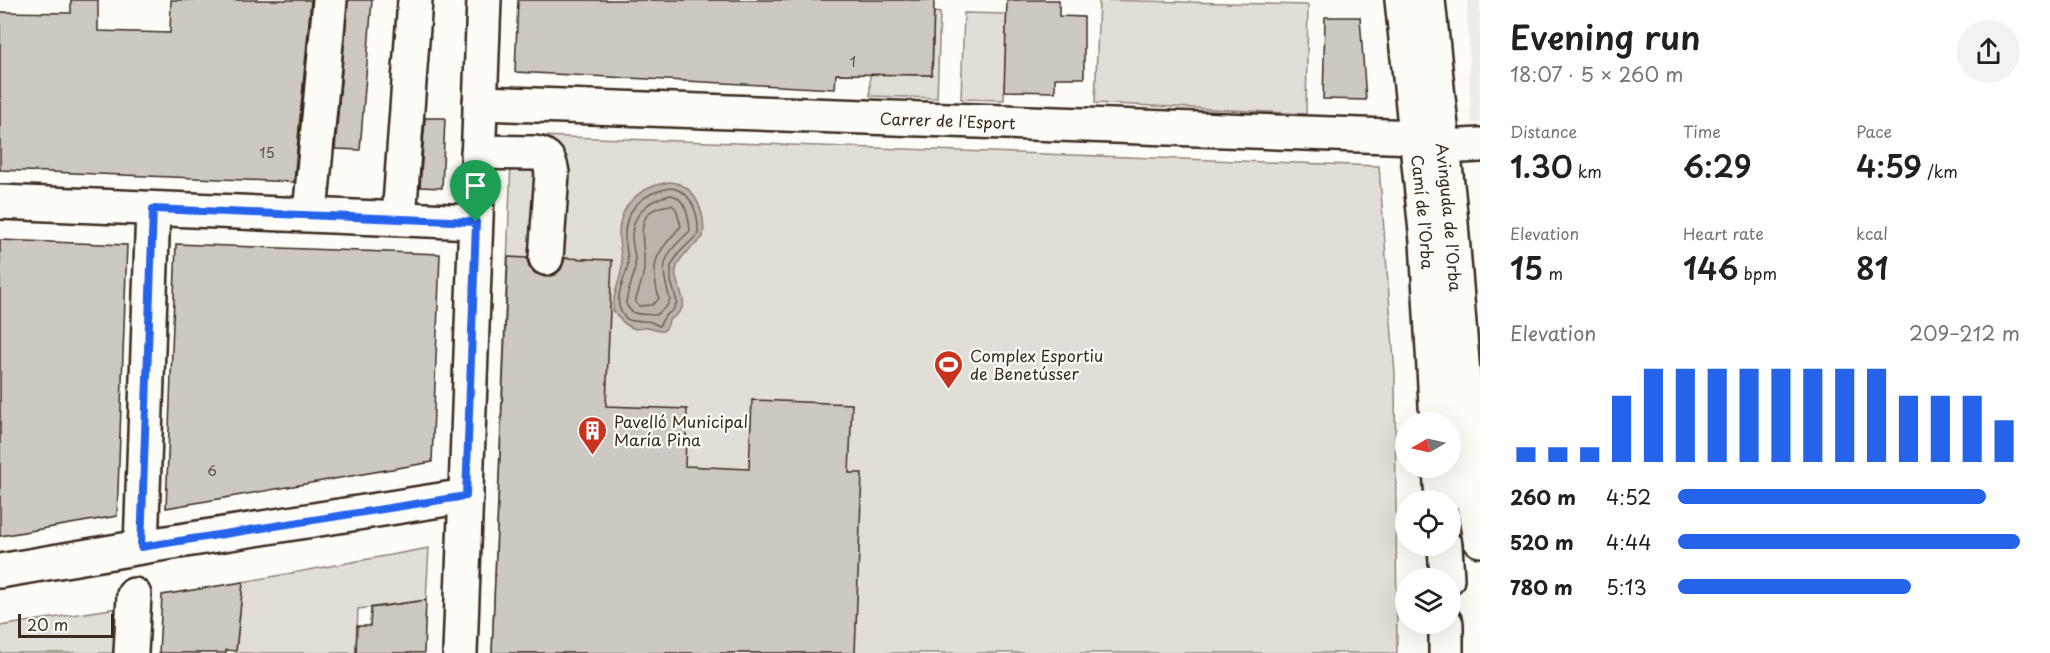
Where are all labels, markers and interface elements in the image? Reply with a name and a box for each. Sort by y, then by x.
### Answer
text: Evening run [1510,11,1701,61]
button: share [1957,20,2020,83]
house number: 1 [850,51,856,72]
text: 18:07 · 5 × 260 m [1510,59,1683,89]
street label: Carrer de l'Esport [879,106,1016,134]
text: Distance [1510,119,1577,143]
text: Time [1683,119,1721,143]
text: Pace [1856,119,1892,143]
street label: Avinguda de l'Orba [1431,141,1468,292]
house number: 15 [259,142,275,163]
text: 1.30 [1510,143,1573,188]
text: 6:29 [1683,143,1751,188]
text: 4:59 [1856,143,1922,188]
street label: Camí de l'Orba [1406,153,1441,270]
text: km [1573,159,1602,183]
text: /km [1922,159,1958,183]
pin [450,160,501,222]
icon: arrive [459,169,492,202]
text: Elevation [1510,221,1579,245]
text: Heart rate [1683,221,1764,245]
text: kcal [1856,221,1888,245]
text: 15 [1510,245,1543,290]
text: 146 [1683,245,1739,290]
text: 81 [1856,245,1888,290]
text: m [1543,261,1563,285]
text: bpm [1739,261,1777,285]
text: Elevation [1510,318,1596,348]
text: 209–212 m [1909,318,2020,348]
place label: Complex Esportiu de Benetússer [970,343,1103,385]
sports icon: Complex Esportiu de Benetússer [933,348,965,390]
place label: Pavelló Municipal María Pina [614,409,748,451]
north arrow [1395,412,1461,478]
map controls [1395,412,1461,634]
building icon: Pavelló Municipal María Pina [577,414,609,456]
house number: 6 [207,460,217,481]
text: 260 m [1510,482,1576,512]
text: 4:52 [1606,482,1651,512]
button: locate [1395,490,1461,556]
text: 520 m [1510,527,1574,557]
text: 4:44 [1606,527,1651,557]
button: layers [1395,568,1461,634]
text: 780 m [1510,572,1573,602]
text: 5:13 [1606,572,1647,602]
scale bar [18,611,114,638]
text: 20 m [27,612,68,636]

